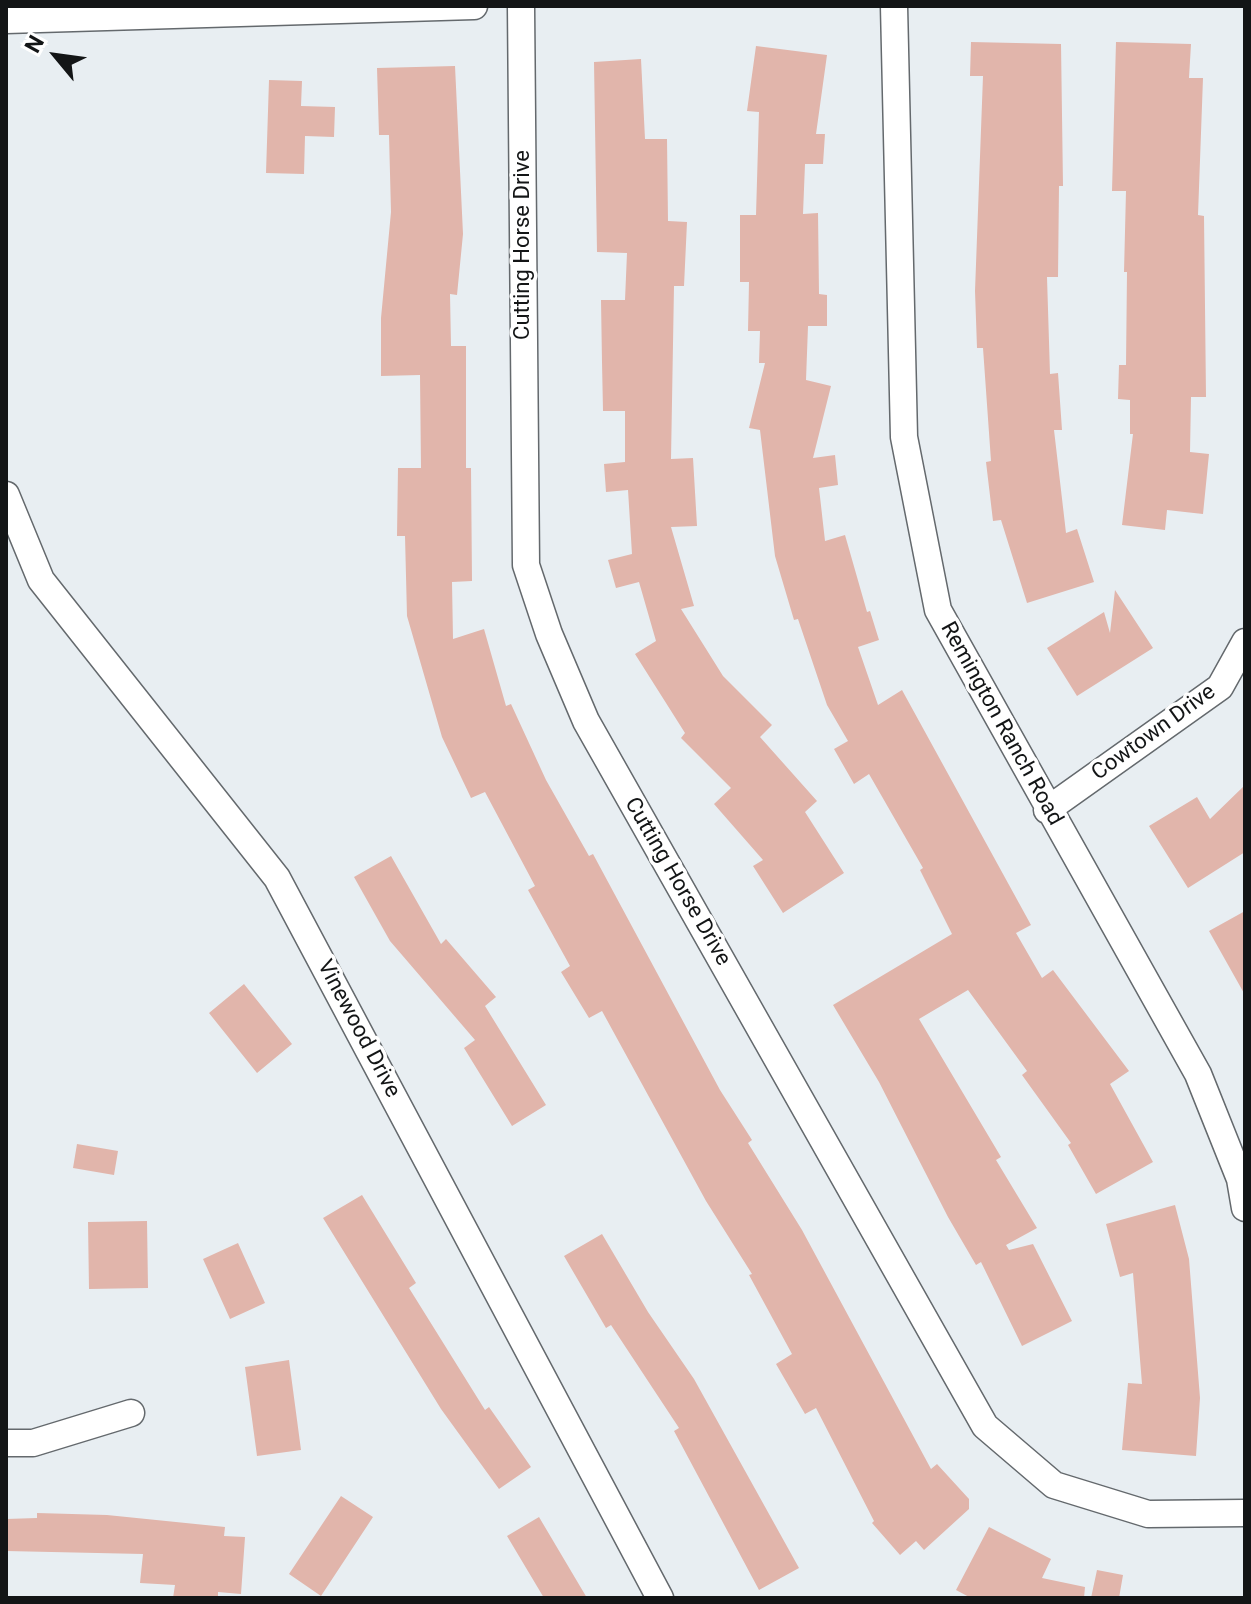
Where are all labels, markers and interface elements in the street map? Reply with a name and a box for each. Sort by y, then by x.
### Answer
north arrow [16,16,96,96]
text: N [20,31,49,57]
street label: Cutting Horse Drive [510,150,536,340]
street label: Remington Ranch Road [934,618,1068,830]
street label: Cowtown Drive [1087,679,1221,787]
street label: Cutting Horse Drive [618,793,736,971]
street label: Vinewood Drive [311,956,405,1102]

